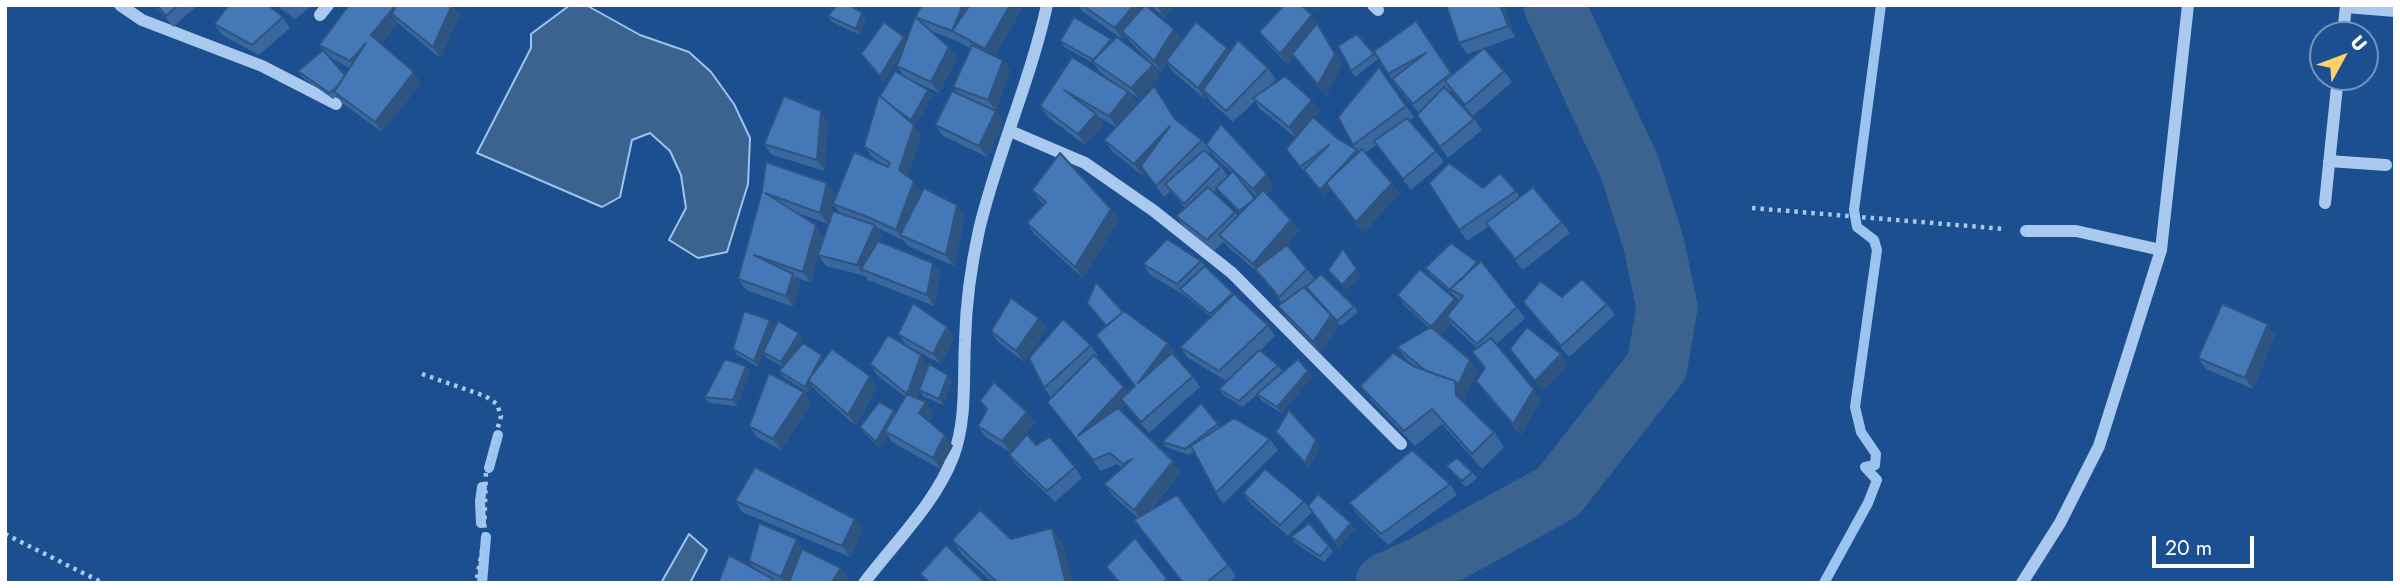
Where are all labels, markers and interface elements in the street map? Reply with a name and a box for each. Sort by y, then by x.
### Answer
north arrow [2309,21,2379,91]
text: U [2344,29,2373,57]
scale bar [2155,522,2256,566]
text: 20 m [2165,533,2212,563]

